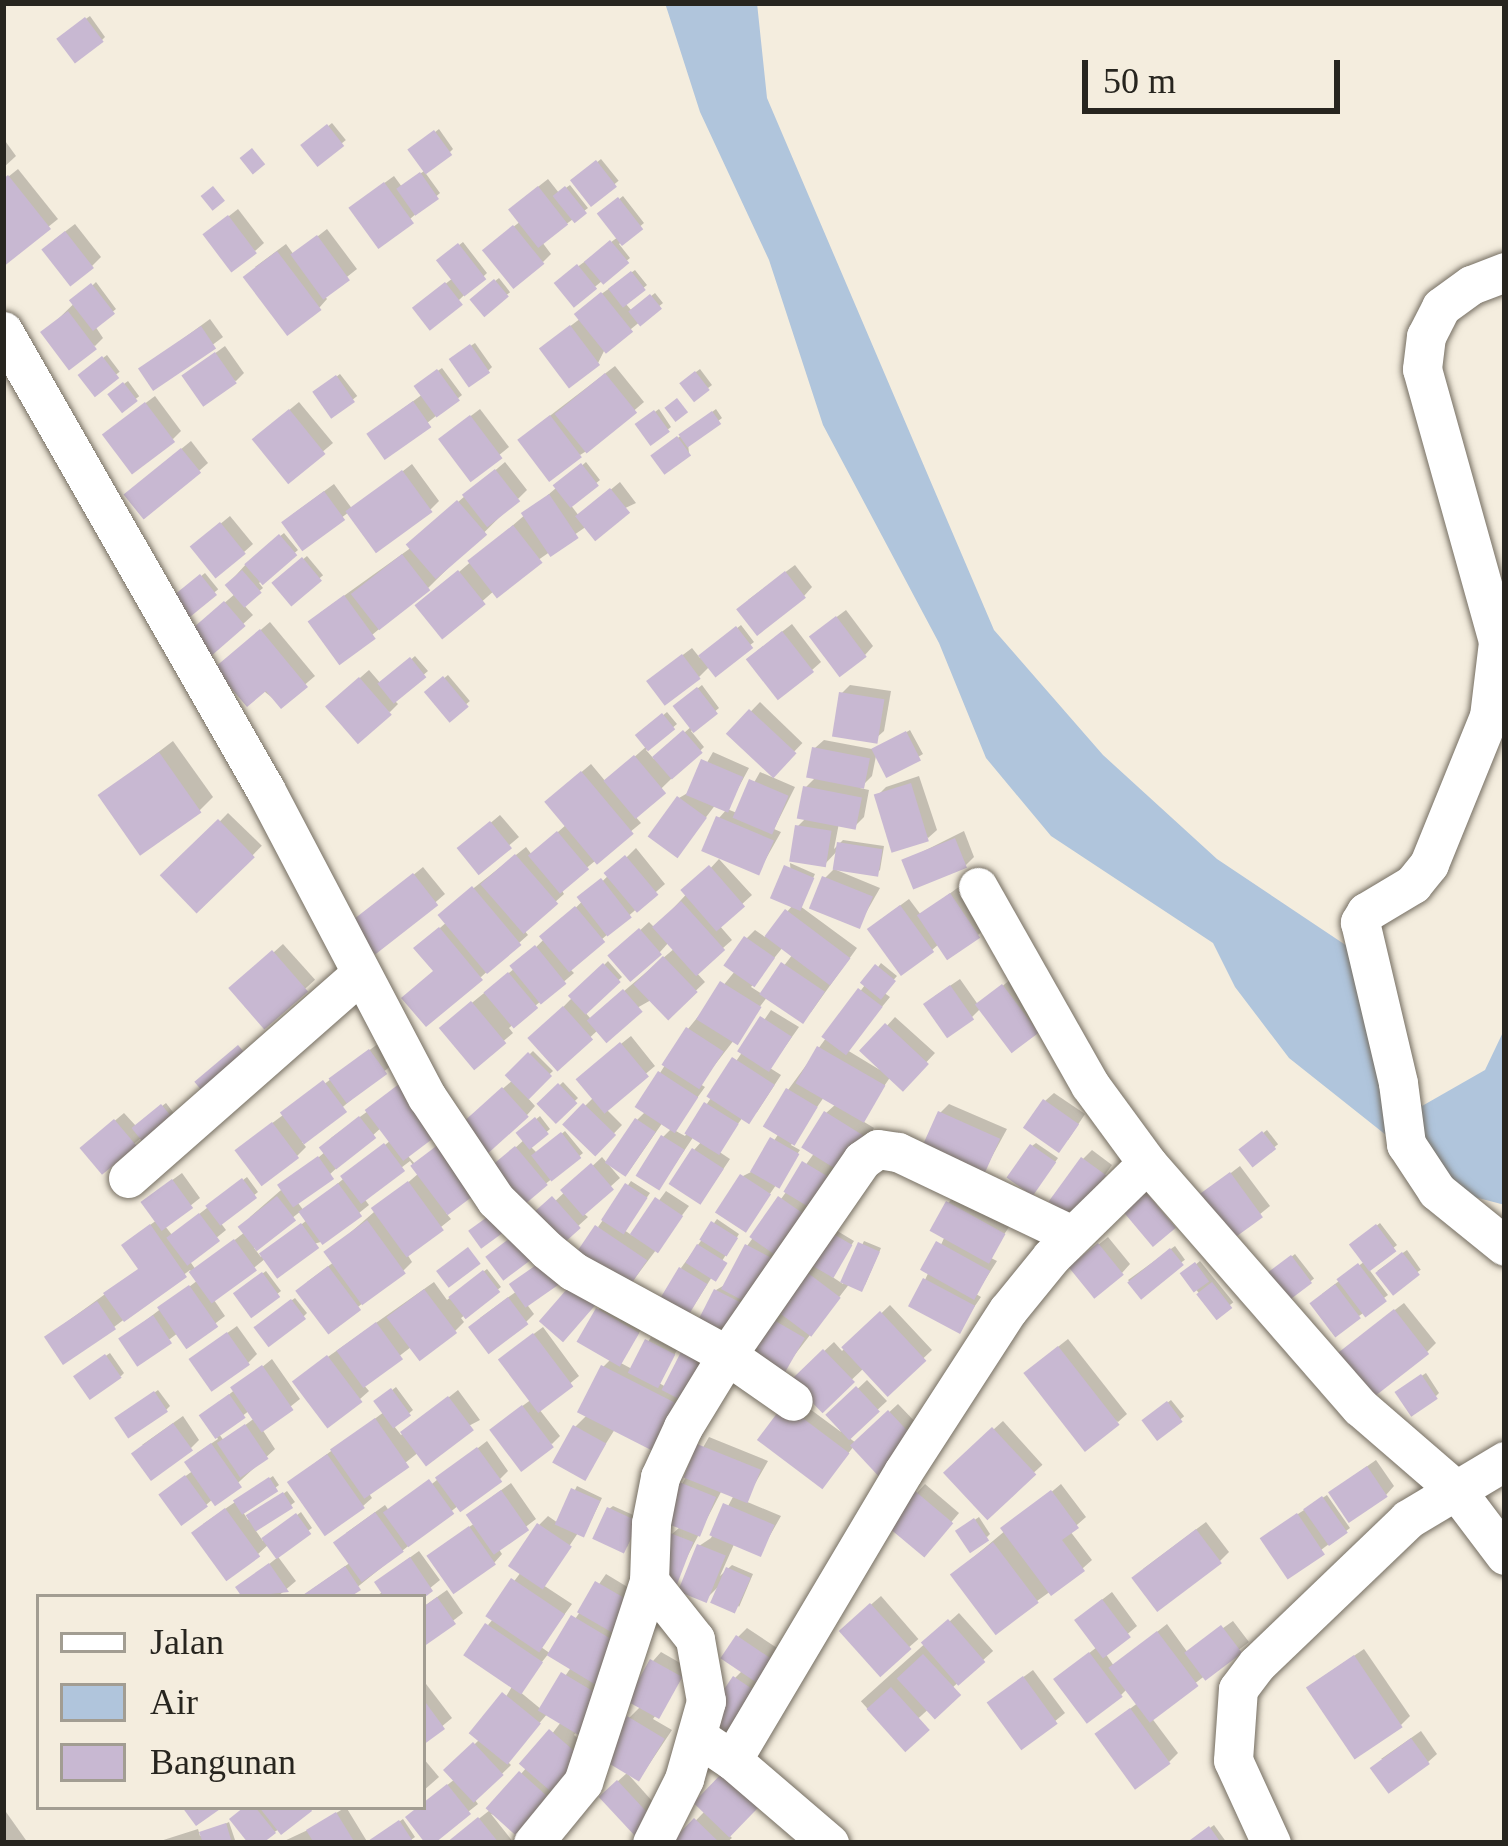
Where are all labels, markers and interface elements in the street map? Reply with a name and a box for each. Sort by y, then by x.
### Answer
scale bar [1088,36,1346,110]
text: 50 m [1103,61,1176,101]
legend [36,1594,426,1810]
text: Jalan [150,1622,224,1662]
text: Air [150,1682,198,1722]
text: Bangunan [150,1742,296,1782]

